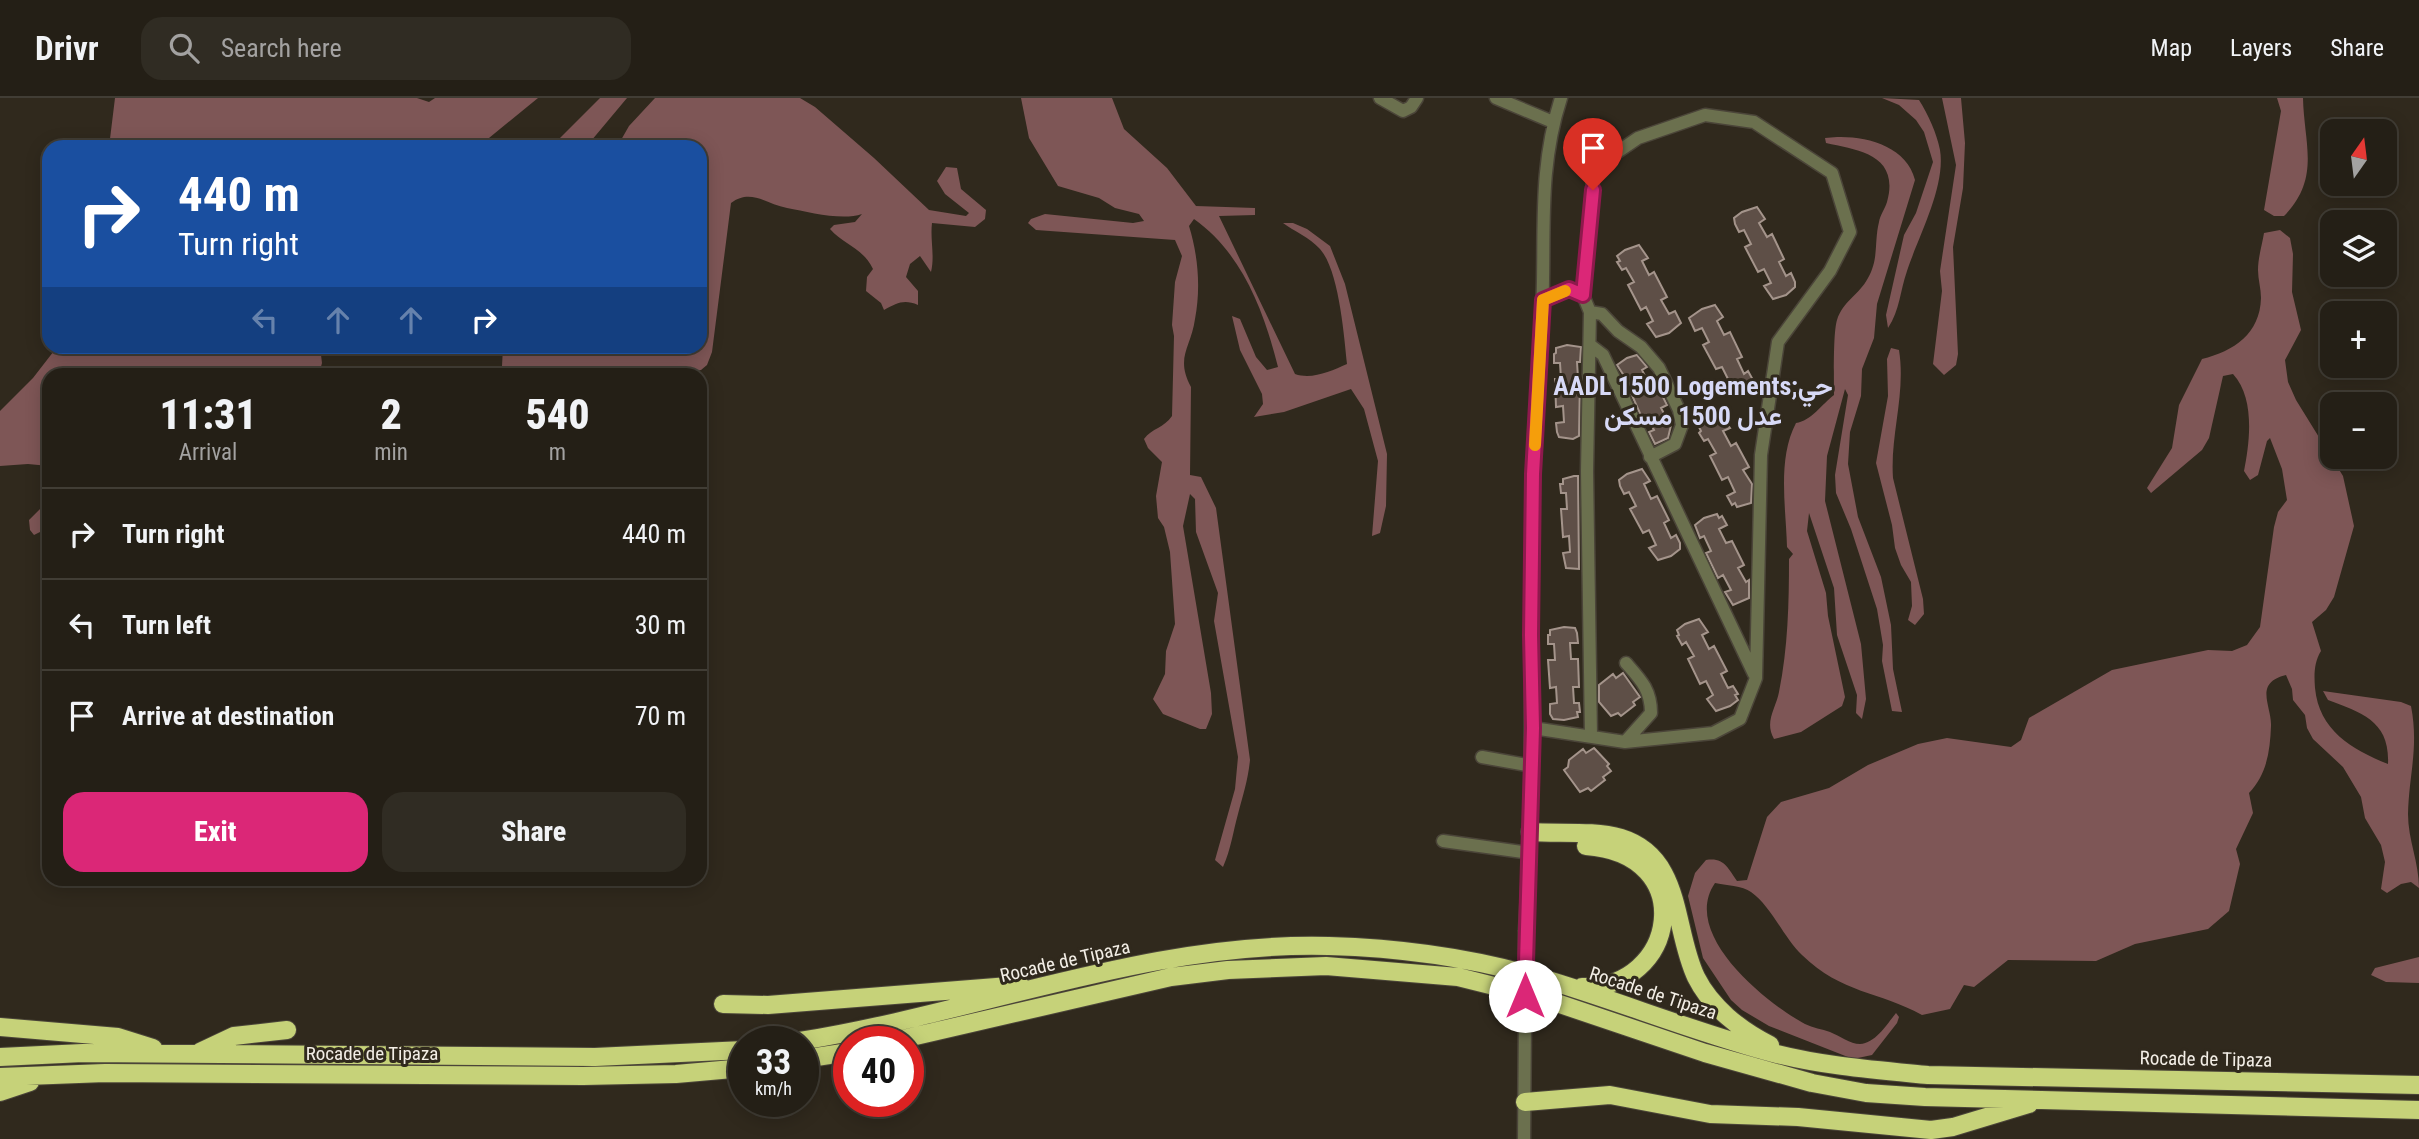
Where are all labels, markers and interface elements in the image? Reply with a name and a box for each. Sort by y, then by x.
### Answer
search box [141,17,631,80]
text: Drivr [35,29,99,68]
icon: search [165,29,203,67]
text: Search here [221,33,342,63]
text: Map [2151,34,2192,62]
text: Layers [2230,34,2292,62]
text: Share [2330,34,2384,62]
pin [1563,118,1623,190]
north arrow [2320,119,2398,196]
map controls [2320,119,2397,469]
icon: arrive [1574,129,1612,167]
text: 440 m [178,166,300,223]
icon: right [63,168,154,259]
button: layers [2320,210,2397,287]
text: Turn right [178,225,299,263]
icon: left [246,301,284,339]
icon: ahead [319,301,357,339]
icon: ahead [392,301,430,339]
icon: right [465,301,503,339]
button: + [2320,301,2397,378]
district label: AADL 1500 Logements;حي عدل 1500 مسكن [1553,371,1833,432]
text: 11:31 [159,390,257,439]
text: 2 [380,390,402,439]
text: 540 [525,390,590,439]
button: − [2320,392,2397,469]
text: Arrival [179,439,237,466]
text: min [374,439,408,466]
text: m [549,439,566,466]
icon: right [63,515,101,553]
text: Turn right [122,519,224,549]
text: 440 m [622,519,686,549]
icon: left [63,606,101,644]
text: Turn left [122,610,211,640]
text: 30 m [635,610,686,640]
icon: arrive [63,697,101,735]
text: Arrive at destination [122,701,334,731]
text: 70 m [635,701,686,731]
button: Exit [63,792,368,872]
button: Share [382,792,686,872]
street label: Rocade de Tipaza [998,935,1132,987]
position arrow [1488,959,1562,1033]
street label: Rocade de Tipaza [1586,962,1720,1024]
speed limit sign: 40 [833,1026,924,1117]
street label: Rocade de Tipaza [306,1042,438,1065]
text: 33 [756,1042,791,1083]
street label: Rocade de Tipaza [2139,1046,2273,1072]
text: km/h [755,1078,792,1099]

